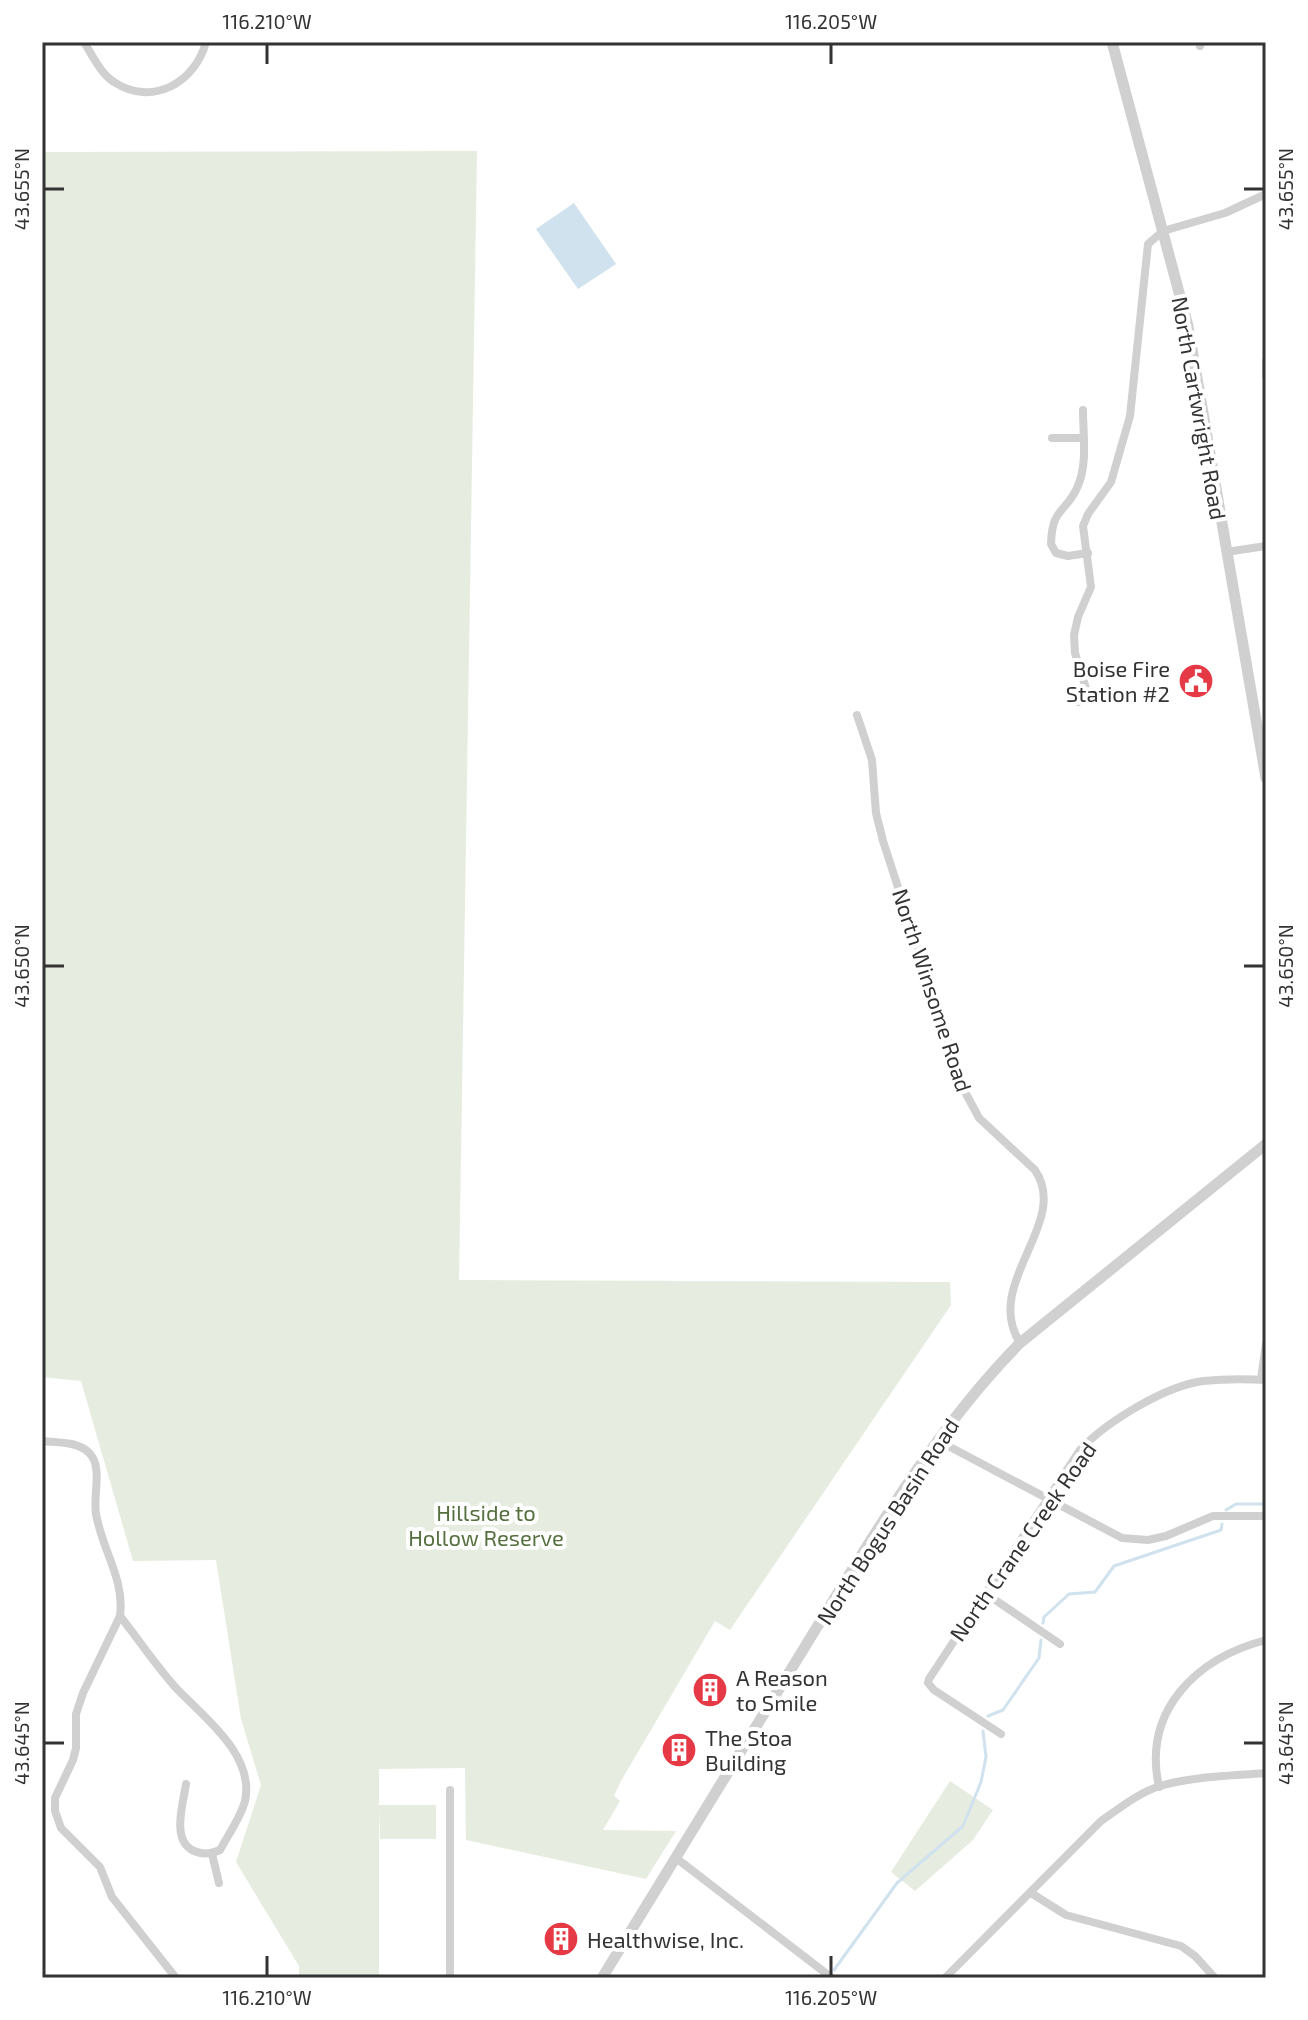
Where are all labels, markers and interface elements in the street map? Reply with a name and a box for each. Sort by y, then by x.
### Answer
text: 116.210°W [222,9,312,33]
text: 116.205°W [785,9,877,33]
text: 43.655°N [9,148,33,230]
text: 43.655°N [1273,148,1297,230]
street label: North Cartwright Road [1168,294,1232,522]
place label: Boise Fire Station #2 [1066,655,1170,706]
public building icon: Boise Fire Station #2 [1177,662,1215,700]
street label: North Winsome Road [888,885,978,1095]
text: 43.650°N [9,924,33,1008]
text: 43.650°N [1273,924,1297,1008]
street label: North Bogus Basin Road [811,1413,963,1629]
street label: North Crane Creek Road [943,1436,1101,1646]
park label: Hillside to Hollow Reserve [408,1499,564,1550]
place label: A Reason to Smile [736,1664,828,1715]
building icon: A Reason to Smile [691,1671,729,1709]
text: 43.645°N [9,1701,33,1785]
text: 43.645°N [1273,1701,1297,1785]
place label: The Stoa Building [705,1724,792,1775]
building icon: The Stoa Building [660,1731,698,1769]
building icon: Healthwise, Inc. [542,1920,580,1958]
place label: Healthwise, Inc. [587,1926,744,1952]
text: 116.210°W [222,1985,312,2009]
text: 116.205°W [785,1985,877,2009]

